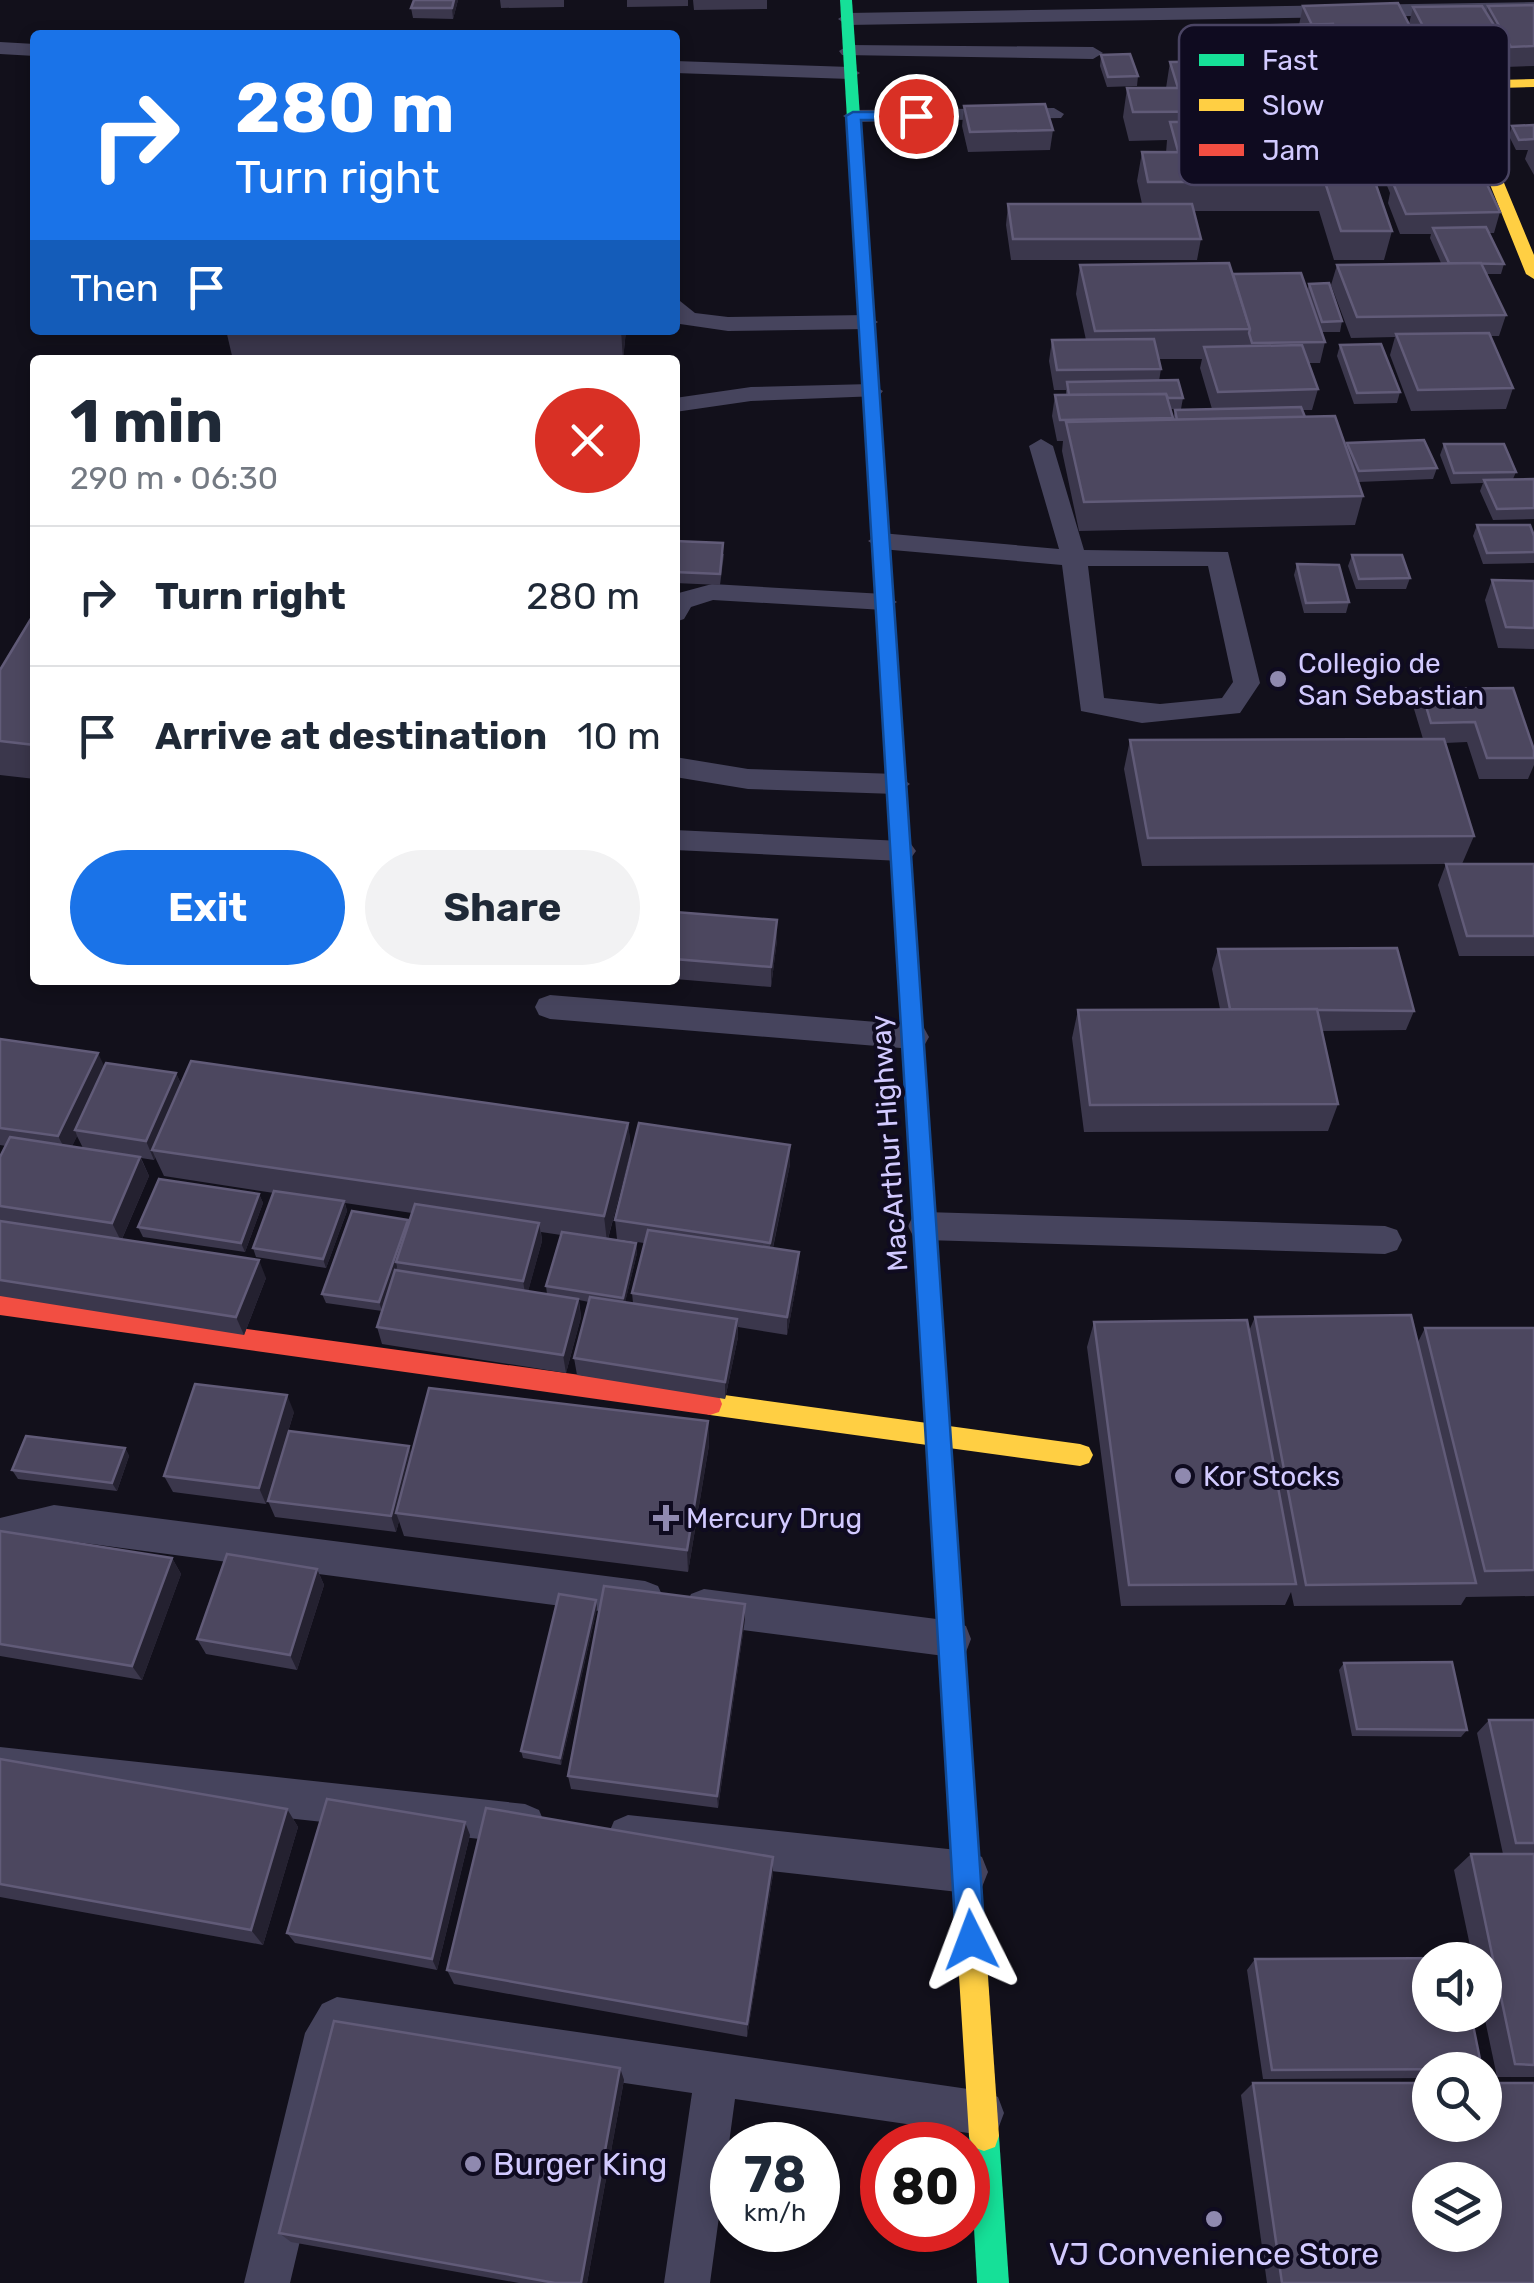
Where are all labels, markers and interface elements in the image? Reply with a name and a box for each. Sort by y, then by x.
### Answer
legend [1179,25,1509,185]
text: Fast [1262,44,1318,77]
text: 280 m [235,67,455,150]
icon: right [70,70,200,200]
pin [874,74,959,159]
icon: arrive [889,89,944,144]
text: Slow [1262,89,1324,122]
text: Jam [1262,134,1320,167]
text: Turn right [235,151,439,204]
icon: arrive [179,260,234,315]
text: Then [70,265,159,311]
text: 1 min [70,386,223,457]
button: close [535,388,640,493]
text: 290 m · 06:30 [70,459,278,497]
icon: right [70,569,125,624]
text: Turn right [155,573,346,619]
text: 280 m [526,573,640,619]
place label: Collegio de San Sebastian [1298,647,1484,712]
marker: Collegio de San Sebastian [1267,668,1289,690]
icon: arrive [70,709,125,764]
text: Arrive at destination [155,713,547,759]
text: 10 m [577,713,661,759]
button: Exit [70,850,345,965]
button: Share [365,850,640,965]
street label: MacArthur Highway [864,1014,914,1272]
place label: Kor Stocks [1203,1460,1340,1493]
marker: Kor Stocks [1172,1465,1194,1487]
place label: Mercury Drug [686,1502,862,1535]
marker: Mercury Drug [655,1507,677,1529]
position arrow [919,1888,1023,1992]
map controls [1412,1942,1502,2252]
button: sound [1412,1942,1502,2032]
button: search [1412,2052,1502,2142]
speed limit sign: 80 [860,2122,990,2252]
place label: Burger King [493,2145,667,2183]
text: 78 [744,2145,806,2205]
marker: Burger King [462,2153,484,2175]
button: layers [1412,2162,1502,2252]
text: km/h [744,2198,806,2227]
marker: VJ Convenience Store [1203,2208,1225,2230]
place label: VJ Convenience Store [1049,2235,1379,2273]

